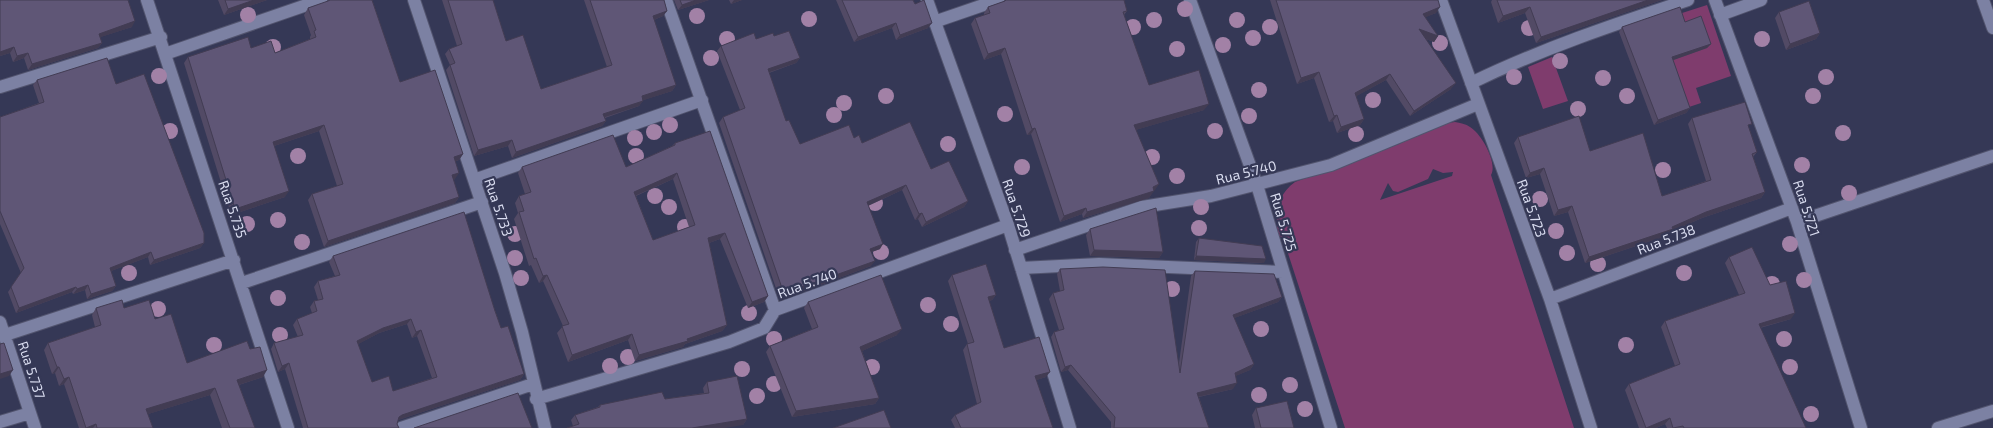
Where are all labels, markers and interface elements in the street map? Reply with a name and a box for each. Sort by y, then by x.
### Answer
street label: Rua 5.740 [1214,156,1278,188]
street label: Rua 5.733 [481,176,517,238]
street label: Rua 5.729 [999,177,1035,239]
street label: Rua 5.723 [1514,177,1550,239]
street label: Rua 5.735 [215,178,251,240]
street label: Rua 5.721 [1790,178,1824,238]
street label: Rua 5.725 [1267,191,1301,253]
street label: Rua 5.738 [1634,220,1698,258]
street label: Rua 5.740 [775,264,839,302]
street label: Rua 5.737 [15,339,49,401]

